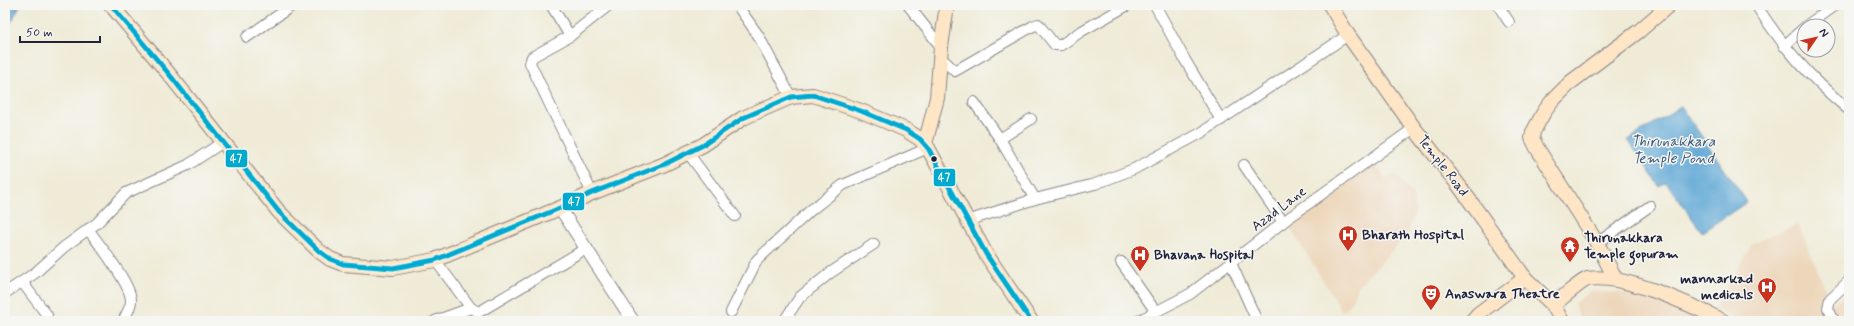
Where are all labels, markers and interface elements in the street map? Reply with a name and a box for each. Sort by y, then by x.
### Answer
scale bar [20,18,100,44]
north arrow [1796,18,1836,58]
text: 50 m [26,25,53,41]
text: N [1816,26,1831,40]
street label: Temple Road [1413,132,1473,200]
water label: Thirunakkara Temple Pond [1631,132,1716,169]
line badge: 47 [225,149,248,168]
text: 47 [230,152,242,166]
unlabelled marker [929,154,939,164]
line badge: 47 [933,168,956,187]
text: 47 [938,171,950,185]
street label: Azad Lane [1248,182,1310,236]
line badge: 47 [562,192,585,211]
text: 47 [568,195,580,209]
hospital icon: Bharath Hospital [1337,224,1359,252]
place label: Bharath Hospital [1362,226,1464,244]
place label: Thirunakkara Temple gopuram [1584,229,1679,266]
temple icon: Thirunakkara Temple gopuram [1559,235,1581,263]
hospital icon: Bhavana Hospital [1129,244,1151,272]
place label: Bhavana Hospital [1154,246,1254,264]
place label: mannarkad medicals [1680,270,1754,304]
hospital icon: mannarkad medicals [1756,276,1778,304]
theatre icon: Anaswara Theatre [1420,283,1442,311]
place label: Anaswara Theatre [1445,285,1560,303]

